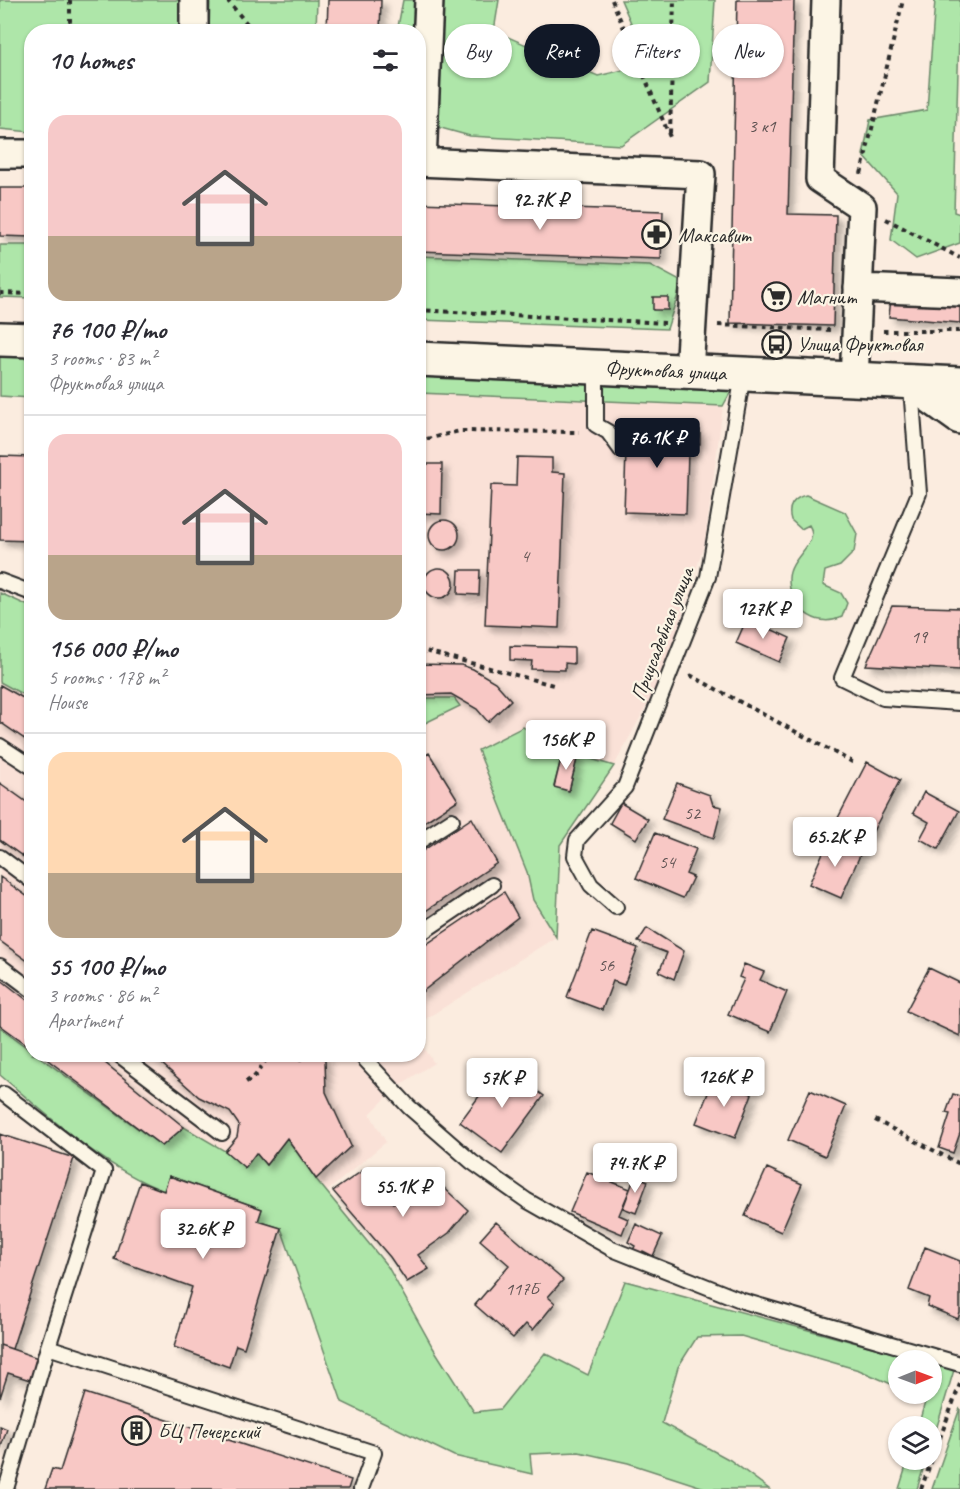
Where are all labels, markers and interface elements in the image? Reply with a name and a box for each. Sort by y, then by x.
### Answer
chip: Buy [444,24,512,78]
chip: Rent [524,24,600,78]
chip: Filters [612,24,700,78]
chip: New [712,24,784,78]
text: 10 homes [48,44,133,77]
icon: filters [369,44,402,77]
house number: 3 к1 [748,115,776,137]
icon: home [171,154,279,262]
pin: 92.7K ₽ [485,180,595,231]
text: 92.7K ₽ [512,187,568,212]
pharmacy icon: Максавит [641,219,673,251]
place label: Максавит [678,222,752,248]
supermarket icon: Магнит [760,281,792,313]
place label: Магнит [797,284,858,310]
text: 76 100 ₽/mo [48,313,166,346]
bus stop icon: Улица Фруктовая [760,328,792,360]
place label: Улица Фруктовая [797,331,924,357]
text: 3 rooms · 83 m² [48,346,156,371]
street label: Фруктовая улица [605,355,729,386]
text: Фруктовая улица [48,371,163,396]
pin: 76.1K ₽ [602,418,712,469]
text: 76.1K ₽ [629,425,685,450]
icon: home [171,473,279,581]
house number: 4 [521,545,531,567]
street label: Приусадебная улица [625,561,700,704]
pin: 127K ₽ [714,589,812,640]
text: 127K ₽ [737,596,789,621]
house number: 19 [911,626,929,648]
text: 156 000 ₽/mo [48,632,178,665]
text: 5 rooms · 178 m² [48,665,165,690]
text: House [48,690,87,715]
pin: 156K ₽ [517,720,615,771]
text: 156K ₽ [540,727,592,752]
icon: home [171,791,279,899]
house number: 52 [684,802,702,824]
pin: 65.2K ₽ [780,817,890,868]
text: 65.2K ₽ [807,824,863,849]
house number: 54 [659,851,677,873]
text: 55 100 ₽/mo [48,950,165,983]
house number: 56 [598,954,615,976]
text: 3 rooms · 86 m² [48,983,156,1008]
text: Apartment [48,1008,121,1033]
pin: 126K ₽ [675,1057,773,1108]
pin: 57K ₽ [460,1058,544,1109]
text: 126K ₽ [698,1064,750,1089]
text: 57K ₽ [481,1065,523,1090]
pin: 74.7K ₽ [580,1143,690,1194]
text: 74.7K ₽ [607,1150,663,1175]
pin: 55.1K ₽ [348,1167,458,1218]
text: 55.1K ₽ [375,1174,431,1199]
pin: 32.6K ₽ [148,1209,258,1260]
text: 32.6K ₽ [175,1216,231,1241]
house number: 117Б [505,1278,542,1300]
north arrow [888,1350,942,1404]
map controls [888,1350,942,1470]
building icon: БЦ Печерский [121,1415,153,1447]
button: layers [888,1416,942,1470]
place label: БЦ Печерский [158,1418,262,1444]

